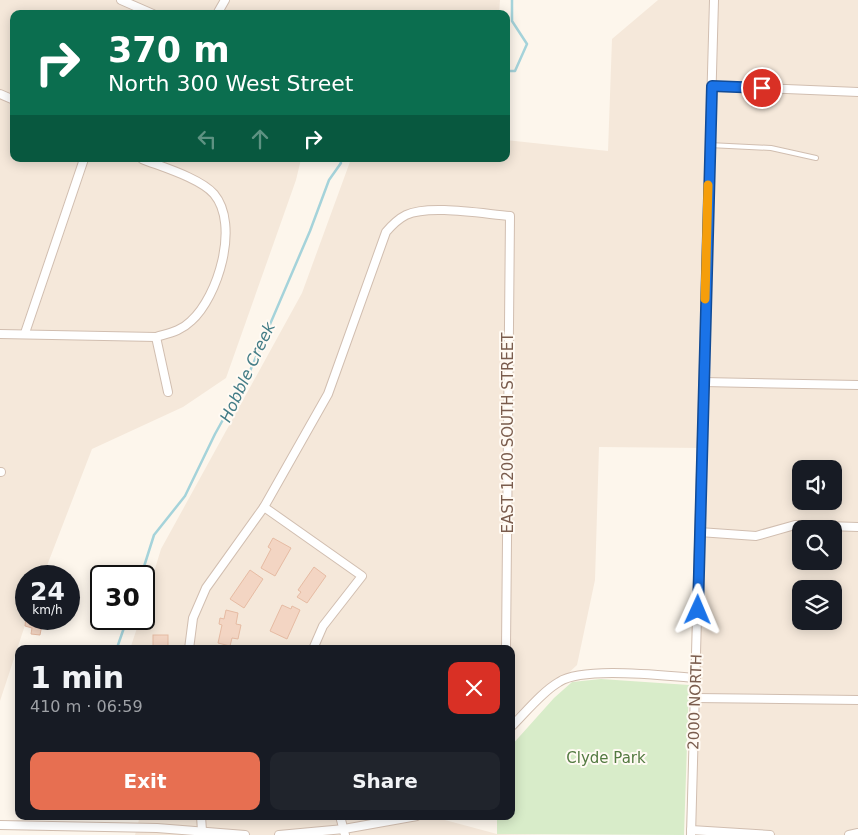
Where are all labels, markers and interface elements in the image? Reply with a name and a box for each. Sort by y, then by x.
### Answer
icon: right [25,30,90,95]
text: 370 m [108,30,230,70]
pin [741,67,783,109]
text: North 300 West Street [108,71,353,96]
icon: arrive [748,74,776,102]
icon: left [193,125,221,153]
icon: ahead [246,125,274,153]
icon: right [299,125,327,153]
water label: Hobble Creek [216,318,279,425]
street label: EAST 1200 SOUTH STREET [499,332,517,533]
map controls [792,460,842,630]
button: sound [792,460,842,510]
button: search [792,520,842,570]
speed limit sign: 30 [90,565,155,630]
text: 24 [30,577,65,606]
button: layers [792,580,842,630]
position arrow [671,583,723,635]
text: km/h [32,603,63,617]
street label: 2000 NORTH [684,654,706,750]
text: 1 min [30,660,124,695]
button: close [448,662,500,714]
text: 410 m · 06:59 [30,697,143,716]
park label: Clyde Park [566,749,646,767]
button: Exit [30,752,260,810]
button: Share [270,752,500,810]

